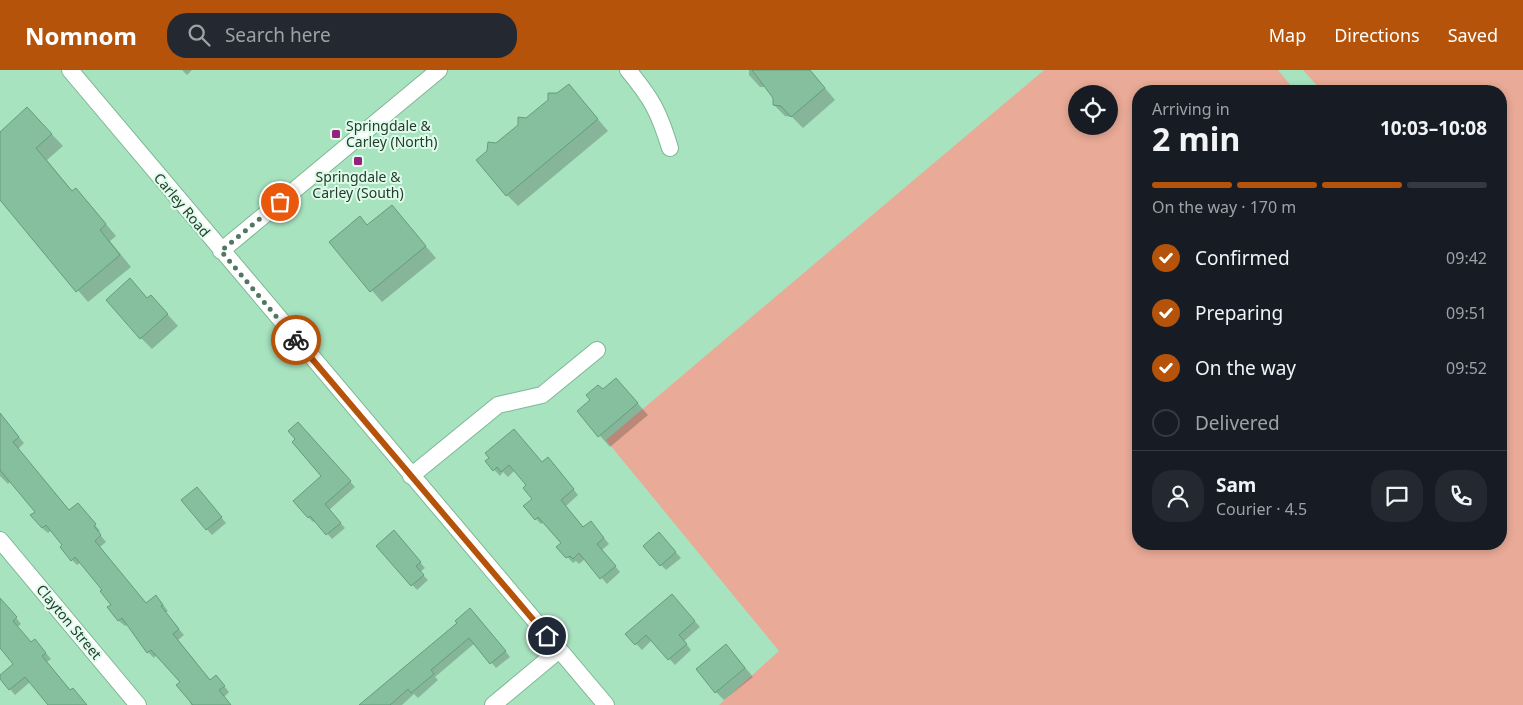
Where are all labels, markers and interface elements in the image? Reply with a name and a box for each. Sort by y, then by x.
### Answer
search box [167,13,517,58]
text: Nomnom [25,19,137,52]
icon: search [185,21,213,49]
text: Search here [225,22,331,48]
text: Map [1269,23,1306,47]
text: Directions [1334,23,1420,47]
text: Saved [1448,23,1498,47]
map controls [1068,85,1118,135]
button: locate [1068,85,1118,135]
text: Arriving in [1152,98,1230,120]
text: 10:03–10:08 [1380,115,1487,141]
place label: Springdale & Carley (North) [346,116,438,151]
text: 2 min [1152,117,1240,160]
marker: Springdale & Carley (North) [330,128,342,140]
marker: Springdale & Carley (South) [352,155,364,167]
place label: Springdale & Carley (South) [312,167,404,202]
street label: Carley Road [150,169,215,241]
pin [259,181,301,223]
icon: bag [266,188,294,216]
text: On the way · 170 m [1152,196,1296,218]
icon: check [1152,244,1180,272]
text: Confirmed [1195,245,1290,271]
text: 09:42 [1446,247,1487,269]
icon: check [1152,299,1180,327]
text: Preparing [1195,300,1283,326]
text: 09:51 [1446,302,1487,324]
courier [271,315,321,365]
icon: bike [282,326,310,354]
icon: check [1152,354,1180,382]
text: On the way [1195,355,1296,381]
text: 09:52 [1446,357,1487,379]
text: Delivered [1195,410,1280,436]
button: person [1152,470,1204,522]
button: chat [1371,470,1423,522]
button: phone [1435,470,1487,522]
text: Sam [1216,472,1256,498]
text: Courier · 4.5 [1216,498,1307,520]
street label: Clayton Street [32,580,106,663]
pin [526,615,568,657]
icon: home [533,622,561,650]

